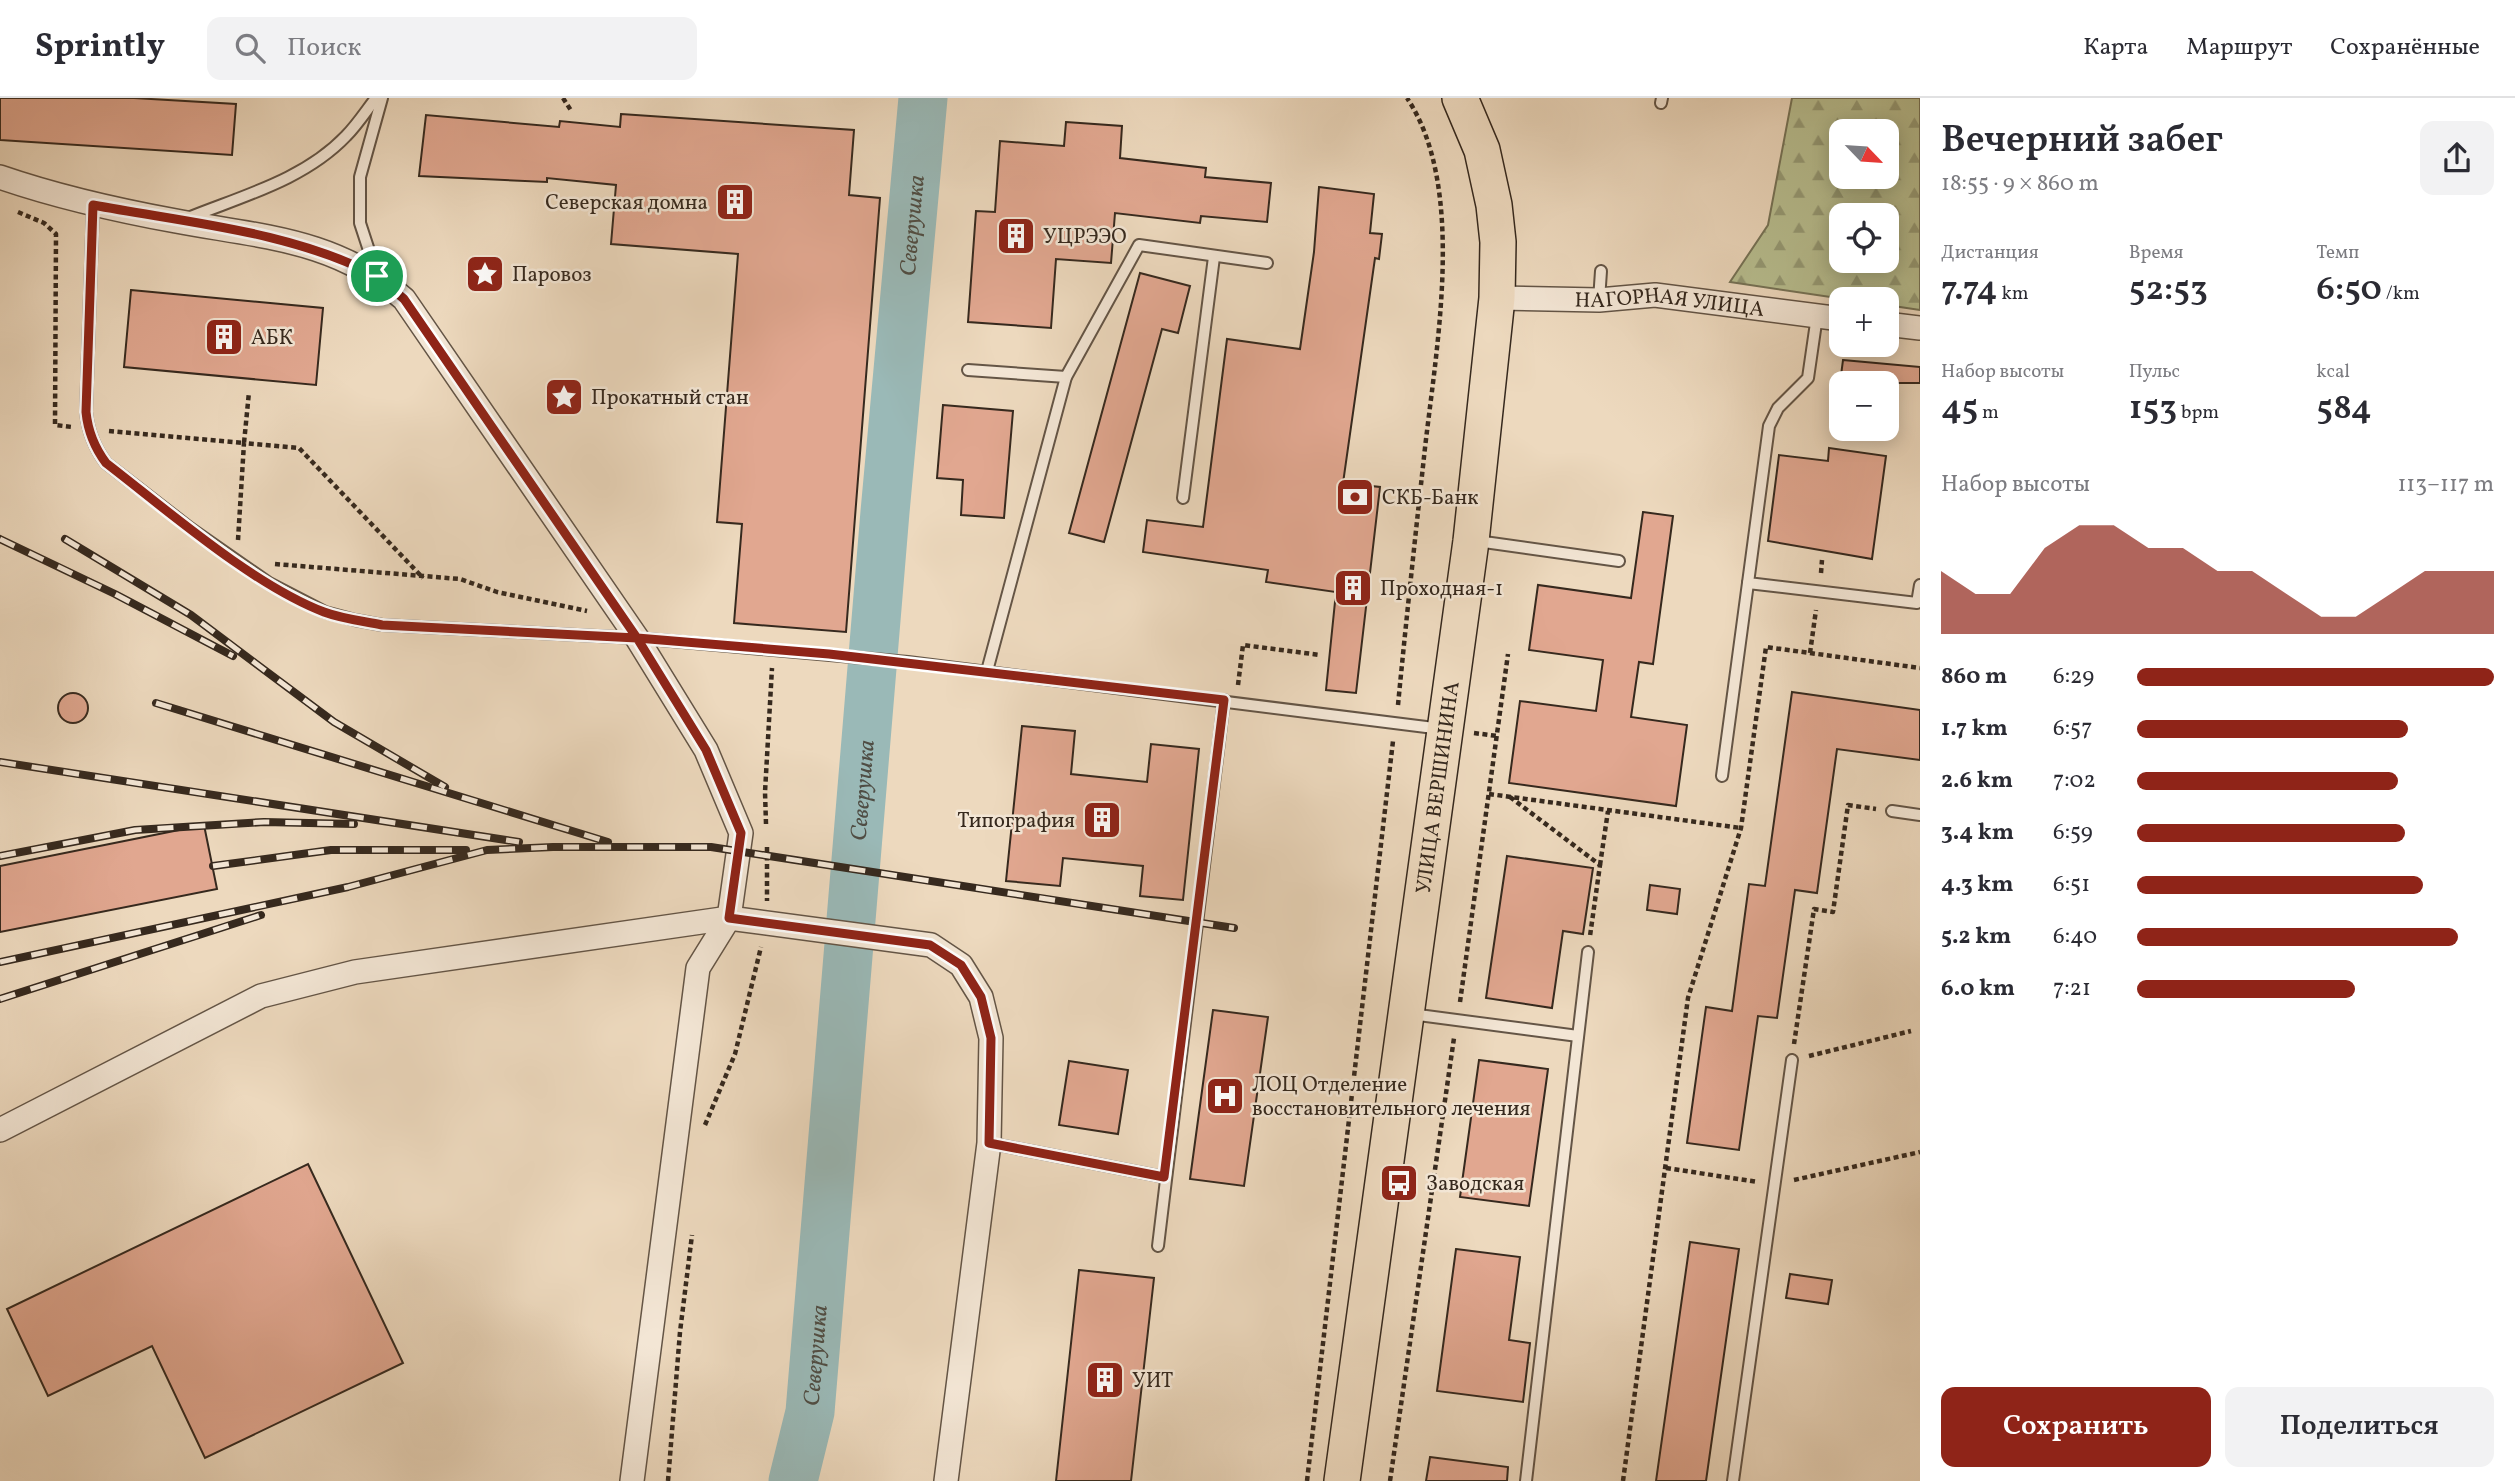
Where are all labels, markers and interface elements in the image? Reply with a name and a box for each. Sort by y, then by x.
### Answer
search box [207,17,697,80]
text: Sprintly [35,25,165,71]
icon: search [231,29,269,67]
text: Поиск [287,30,361,66]
text: Карта [2083,31,2148,65]
text: Маршрут [2186,31,2292,65]
text: Сохранённые [2330,31,2480,65]
text: Вечерний забег [1941,115,2223,168]
north arrow [1829,119,1899,189]
map controls [1829,119,1899,441]
button: share [2420,121,2494,195]
text: 18:55 · 9 × 860 m [1941,168,2099,200]
water label: Северушка [893,174,934,277]
building icon: Северская домна [714,181,756,223]
place label: Северская домна [545,189,708,218]
button: locate [1829,203,1899,273]
building icon: УЦРЭЭО [995,215,1037,257]
place label: УЦРЭЭО [1043,223,1127,252]
text: Дистанция [1941,240,2039,266]
text: Время [2129,240,2183,266]
text: Темп [2316,240,2359,266]
pin [347,246,407,306]
place icon: Паровоз [464,253,506,295]
icon: arrive [358,257,396,295]
place label: Паровоз [512,261,592,290]
text: 7.74 [1941,266,1998,314]
text: 52:53 [2129,266,2208,314]
text: 6:50 [2316,266,2382,314]
text: km [1998,281,2029,307]
text: /km [2382,281,2420,307]
street label: НАГОРНАЯ УЛИЦА [1574,282,1766,325]
button: + [1829,287,1899,357]
building icon: АБК [203,316,245,358]
place label: АБК [251,324,293,353]
text: Набор высоты [1941,359,2064,385]
text: Пульс [2129,359,2180,385]
text: kcal [2316,359,2350,385]
button: − [1829,371,1899,441]
place icon: Прокатный стан [543,376,585,418]
place label: Прокатный стан [591,384,749,413]
text: 45 [1941,385,1978,433]
text: 153 [2129,385,2177,433]
text: 584 [2316,385,2372,433]
text: m [1978,400,1999,426]
text: bpm [2177,400,2219,426]
text: Набор высоты [1941,469,2090,501]
text: 113–117 m [2397,469,2494,501]
bank icon: СКБ-Банк [1334,476,1376,518]
place label: СКБ-Банк [1382,484,1478,513]
building icon: Проходная-1 [1332,567,1374,609]
place label: Проходная-1 [1380,575,1503,604]
text: 860 m [1941,661,2007,693]
text: 6:29 [2053,661,2094,693]
street label: УЛИЦА ВЕРШИНИНА [1410,679,1468,896]
text: 1.7 km [1941,713,2008,745]
text: 6:57 [2053,713,2092,745]
water label: Северушка [844,738,884,842]
text: 2.6 km [1941,765,2013,797]
text: 7:02 [2053,765,2096,797]
building icon: Типография [1081,799,1123,841]
place label: Типография [957,807,1075,836]
text: 3.4 km [1941,817,2014,849]
text: 6:59 [2053,817,2093,849]
text: 4.3 km [1941,869,2014,901]
text: 6:51 [2053,869,2090,901]
text: 5.2 km [1941,921,2011,953]
text: 6:40 [2053,921,2097,953]
text: 6.0 km [1941,973,2015,1005]
text: 7:21 [2053,973,2091,1005]
place label: ЛОЦ Отделение восстановительного лечения [1252,1071,1531,1124]
hospital icon: ЛОЦ Отделение восстановительного лечения [1204,1075,1246,1117]
bus stop icon: Заводская [1378,1162,1420,1204]
place label: Заводская [1426,1170,1524,1199]
water label: Северушка [797,1304,837,1407]
building icon: УИТ [1084,1359,1126,1401]
place label: УИТ [1132,1367,1173,1396]
button: Сохранить [1941,1387,2211,1467]
button: Поделиться [2225,1387,2494,1467]

